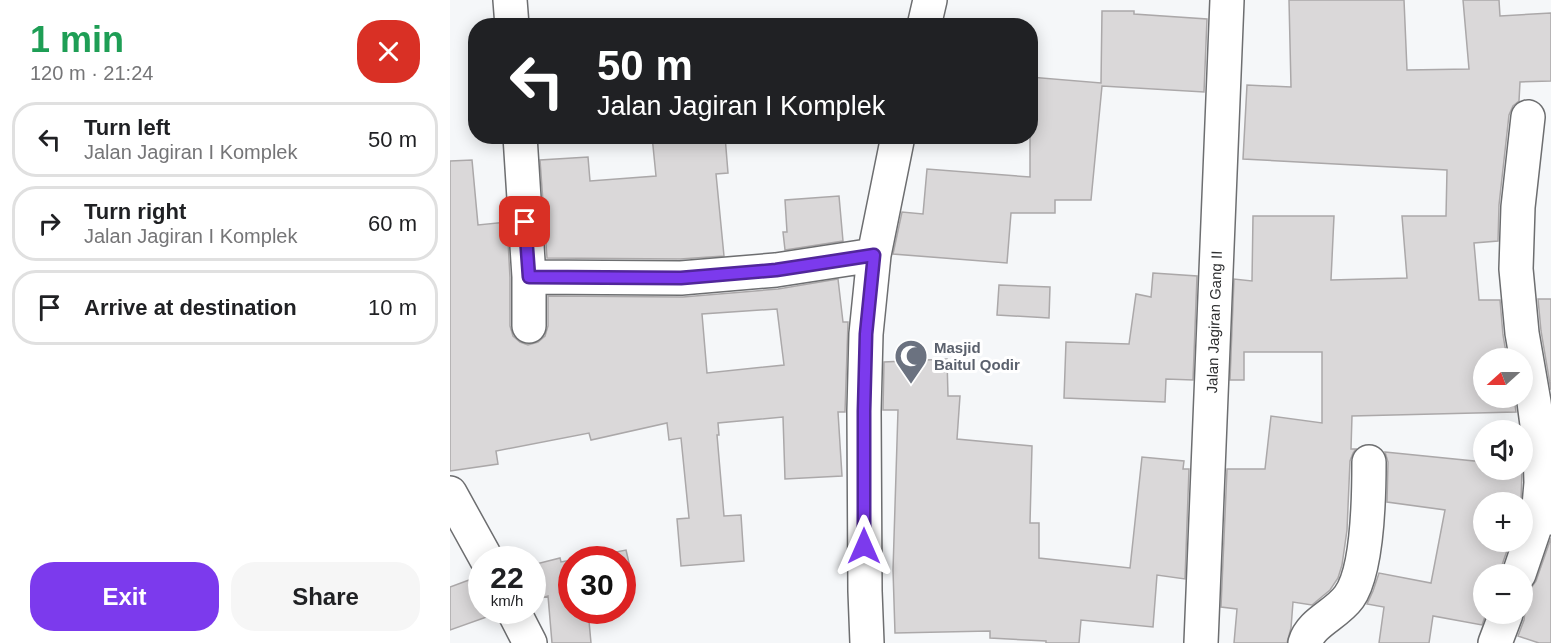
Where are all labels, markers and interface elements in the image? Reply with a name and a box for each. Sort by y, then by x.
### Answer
text: 1 min [30,19,124,60]
button: close [357,20,420,83]
icon: left [498,42,576,120]
text: 50 m [597,42,693,89]
text: 120 m · 21:24 [30,62,153,84]
text: Jalan Jagiran I Komplek [597,91,885,121]
text: Turn left [84,115,170,140]
icon: left [33,123,66,156]
text: 50 m [368,127,417,152]
text: Jalan Jagiran I Komplek [84,141,297,163]
pin [499,196,550,247]
text: Turn right [84,199,186,224]
icon: arrive [508,205,541,238]
icon: right [33,207,66,240]
text: 60 m [368,211,417,236]
text: Jalan Jagiran I Komplek [84,225,297,247]
street label: Jalan Jagiran Gang II [1203,250,1225,394]
icon: arrive [33,291,66,324]
text: Arrive at destination [84,295,297,320]
text: 10 m [368,295,417,320]
mosque icon: Masjid Baitul Qodir [893,338,929,385]
place label: Masjid Baitul Qodir [934,339,1020,373]
north arrow [1473,348,1533,408]
map controls [1473,348,1533,624]
button: sound [1473,420,1533,480]
button: + [1473,492,1533,552]
position arrow [832,514,896,578]
speed limit sign: 30 [558,546,636,624]
text: 22 [490,561,524,594]
button: Exit [30,562,219,631]
button: Share [231,562,420,631]
button: − [1473,564,1533,624]
text: km/h [491,592,523,609]

